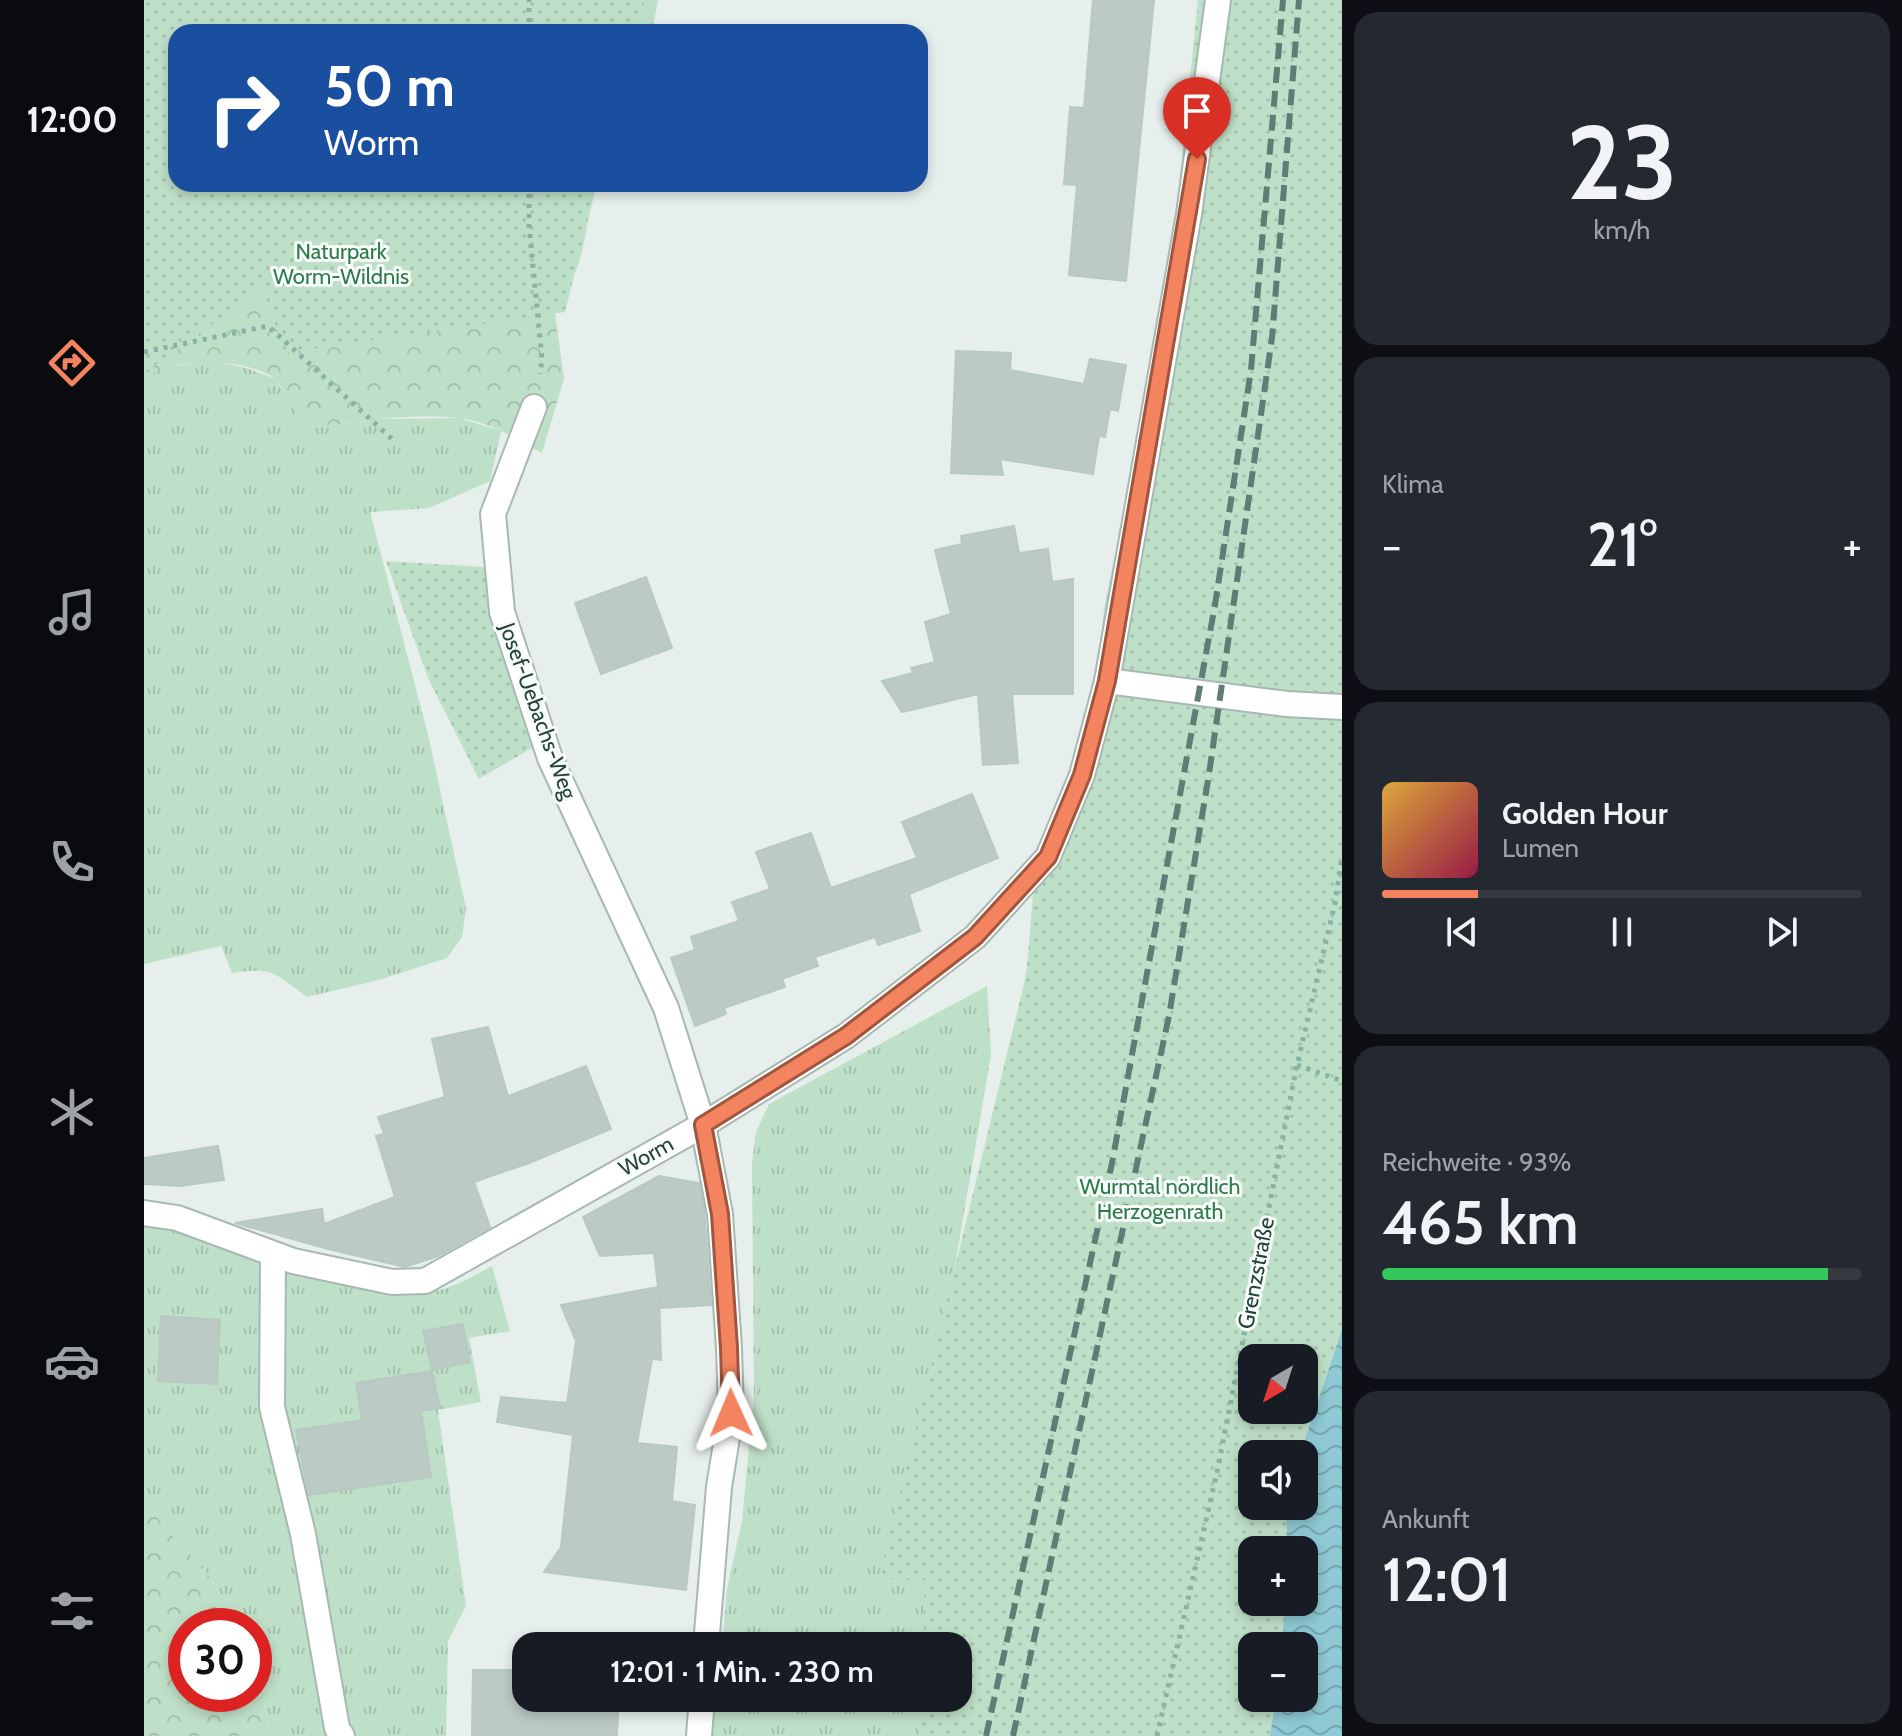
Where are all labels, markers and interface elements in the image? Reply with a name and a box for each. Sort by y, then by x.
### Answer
text: 50 m [324,52,455,120]
icon: right [192,56,296,160]
pin [1163,77,1231,159]
icon: arrive [1175,89,1219,133]
text: 12:00 [26,97,118,141]
text: 23 [1566,99,1678,225]
text: Worm [324,120,419,164]
text: km/h [1594,214,1650,246]
park label: Naturpark Worm-Wildnis [273,238,409,290]
icon: directions [44,335,100,391]
text: Klima [1382,468,1444,500]
text: 21° [1587,508,1657,581]
text: − [1382,519,1401,572]
text: + [1843,519,1862,572]
icon: music [44,584,100,640]
street label: Josef-Uebachs-Weg [493,618,583,804]
text: Golden Hour [1502,795,1668,832]
text: Lumen [1502,832,1579,864]
icon: phone [44,834,100,890]
icon: previous [1440,910,1484,954]
icon: pause [1600,910,1644,954]
icon: next [1760,910,1804,954]
icon: climate [44,1084,100,1140]
street label: Worm [614,1130,678,1182]
text: Reichweite · 93% [1382,1146,1571,1178]
park label: Wurmtal nördlich Herzogenrath [1080,1173,1240,1225]
text: 465 km [1382,1186,1579,1259]
street label: Grenzstraße [1232,1215,1280,1331]
icon: car [44,1333,100,1389]
north arrow [1238,1344,1318,1424]
map controls [1238,1344,1318,1712]
position arrow [689,1371,773,1455]
button: sound [1238,1440,1318,1520]
text: Ankunft [1382,1503,1470,1535]
button: + [1238,1536,1318,1616]
text: 12:01 [1382,1543,1511,1616]
icon: filters [44,1583,100,1639]
speed limit sign: 30 [168,1608,272,1712]
button: − [1238,1632,1318,1712]
text: 12:01 · 1 Min. · 230 m [610,1653,874,1690]

